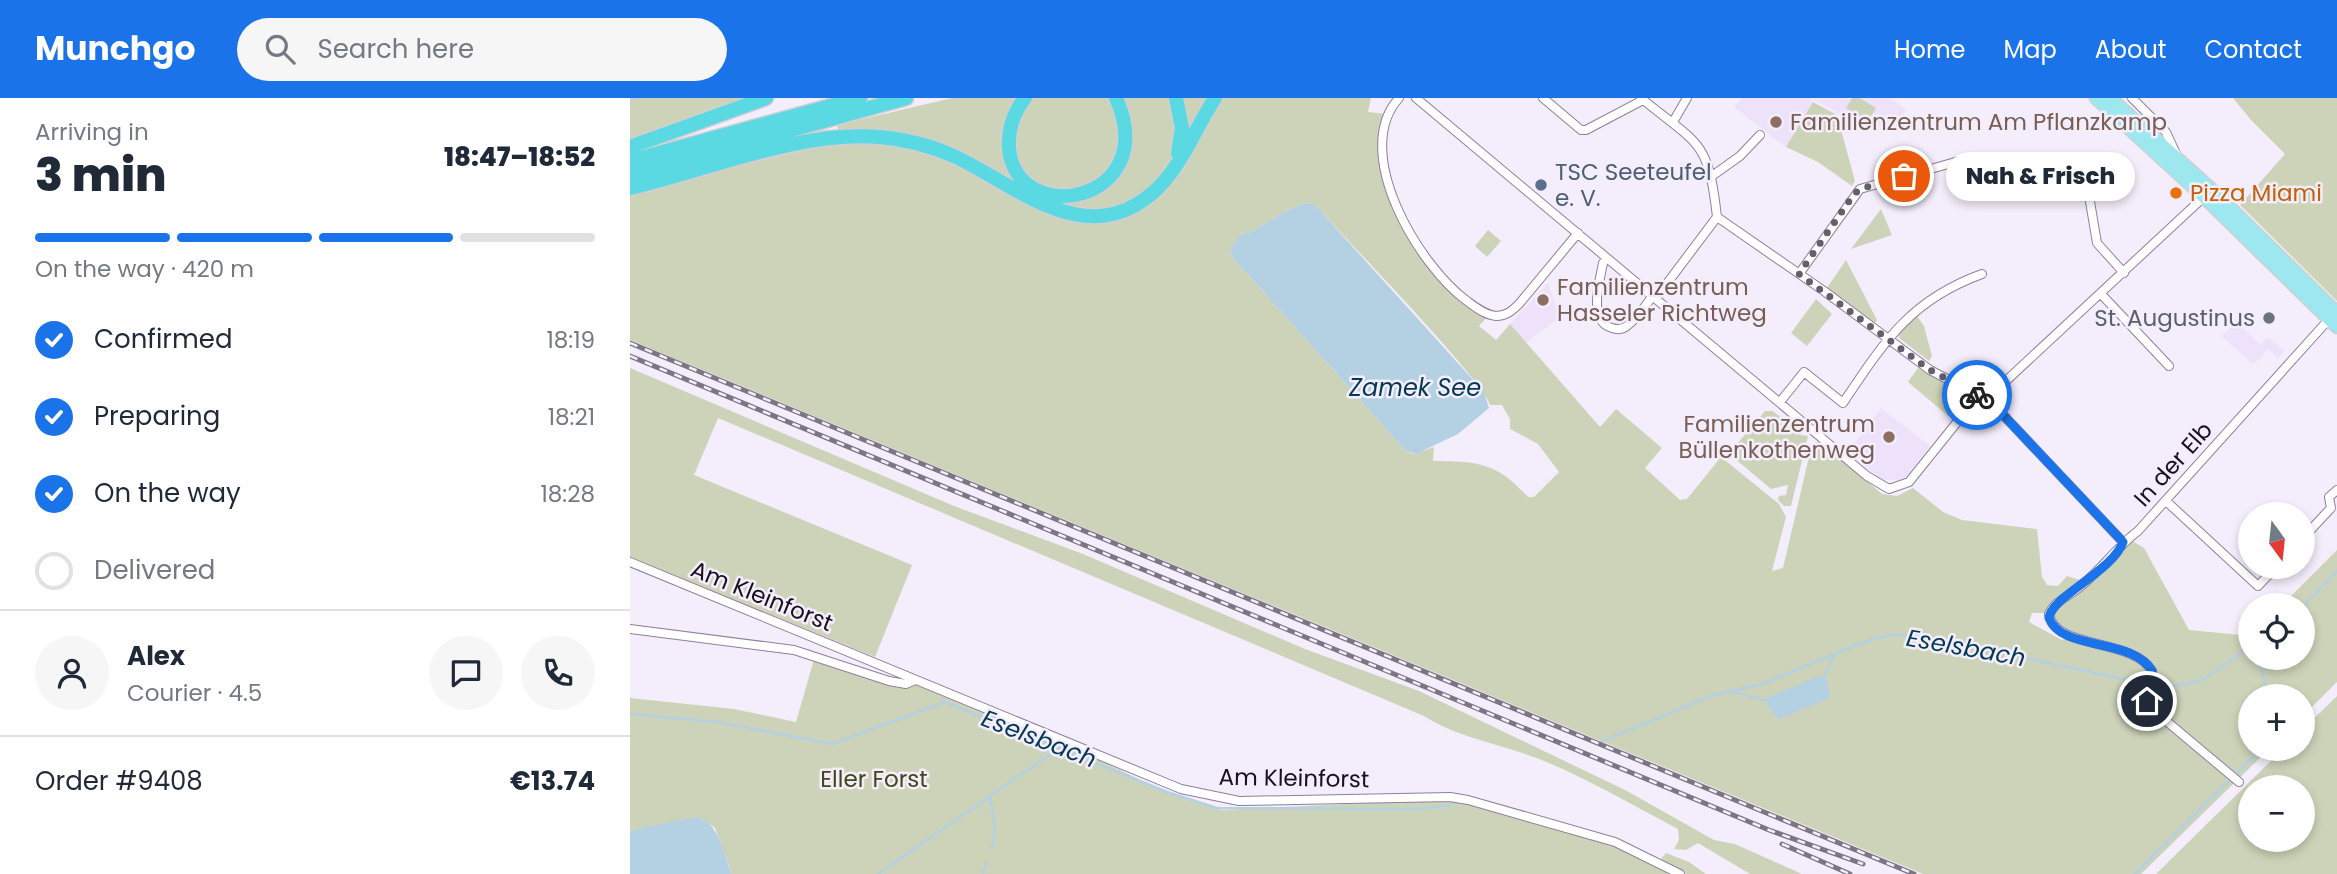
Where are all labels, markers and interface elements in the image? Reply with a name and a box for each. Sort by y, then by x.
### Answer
search box [237,18,727,81]
text: Munchgo [35,25,195,72]
icon: search [261,30,299,68]
text: Search here [317,31,474,67]
text: Home [1894,33,1966,66]
text: Map [2004,33,2057,66]
text: About [2095,33,2166,66]
text: Contact [2204,33,2302,66]
place label: Familienzentrum Am Pflanzkamp [1790,106,2167,138]
marker: Familienzentrum Am Pflanzkamp [1768,114,1784,130]
text: Arriving in [35,116,149,148]
text: 18:47–18:52 [444,139,595,175]
text: 3 min [35,143,167,207]
pin [1874,146,1934,206]
callout: Nah & Frisch [1946,152,2135,200]
place label: TSC Seeteufel e. V. [1555,156,1712,214]
icon: bag [1885,157,1923,195]
text: Nah & Frisch [1966,160,2115,192]
marker: TSC Seeteufel e. V. [1533,177,1549,193]
place label: Pizza Miami [2190,177,2322,209]
marker: Pizza Miami [2168,185,2184,201]
text: On the way · 420 m [35,253,254,285]
place label: Familienzentrum Hasseler Richtweg [1557,271,1767,329]
marker: Familienzentrum Hasseler Richtweg [1535,292,1551,308]
place label: St. Augustinus [2094,302,2255,334]
marker: St. Augustinus [2261,310,2277,326]
icon: check [35,321,73,359]
text: Confirmed [94,321,232,357]
text: 18:19 [546,324,595,356]
courier [1942,360,2012,430]
water label: Zamek See [1348,371,1481,404]
icon: bike [1958,376,1996,414]
icon: check [35,398,73,436]
text: Preparing [94,398,220,434]
text: 18:21 [548,401,595,433]
place label: Familienzentrum Büllenkothenweg [1679,408,1875,466]
street label: In der Elb [2126,415,2220,513]
marker: Familienzentrum Büllenkothenweg [1881,429,1897,445]
icon: check [35,475,73,513]
text: On the way [94,475,241,511]
text: 18:28 [540,478,595,510]
north arrow [2238,502,2315,579]
map controls [2238,502,2315,852]
text: Delivered [94,552,215,588]
street label: Am Kleinforst [686,553,838,639]
button: locate [2238,593,2315,670]
water label: Eselsbach [1904,621,2028,674]
button: person [35,636,109,710]
button: chat [429,636,503,710]
button: phone [521,636,595,710]
text: Alex [127,638,185,674]
pin [2117,671,2177,731]
text: Courier · 4.5 [127,677,262,709]
icon: home [2128,682,2166,720]
button: + [2238,684,2315,761]
water label: Eselsbach [977,702,1101,776]
street label: Am Kleinforst [1218,761,1370,795]
text: Order #9408 [35,763,203,799]
text: €13.74 [510,763,595,799]
park label: Eller Forst [820,763,928,795]
button: − [2238,775,2315,852]

